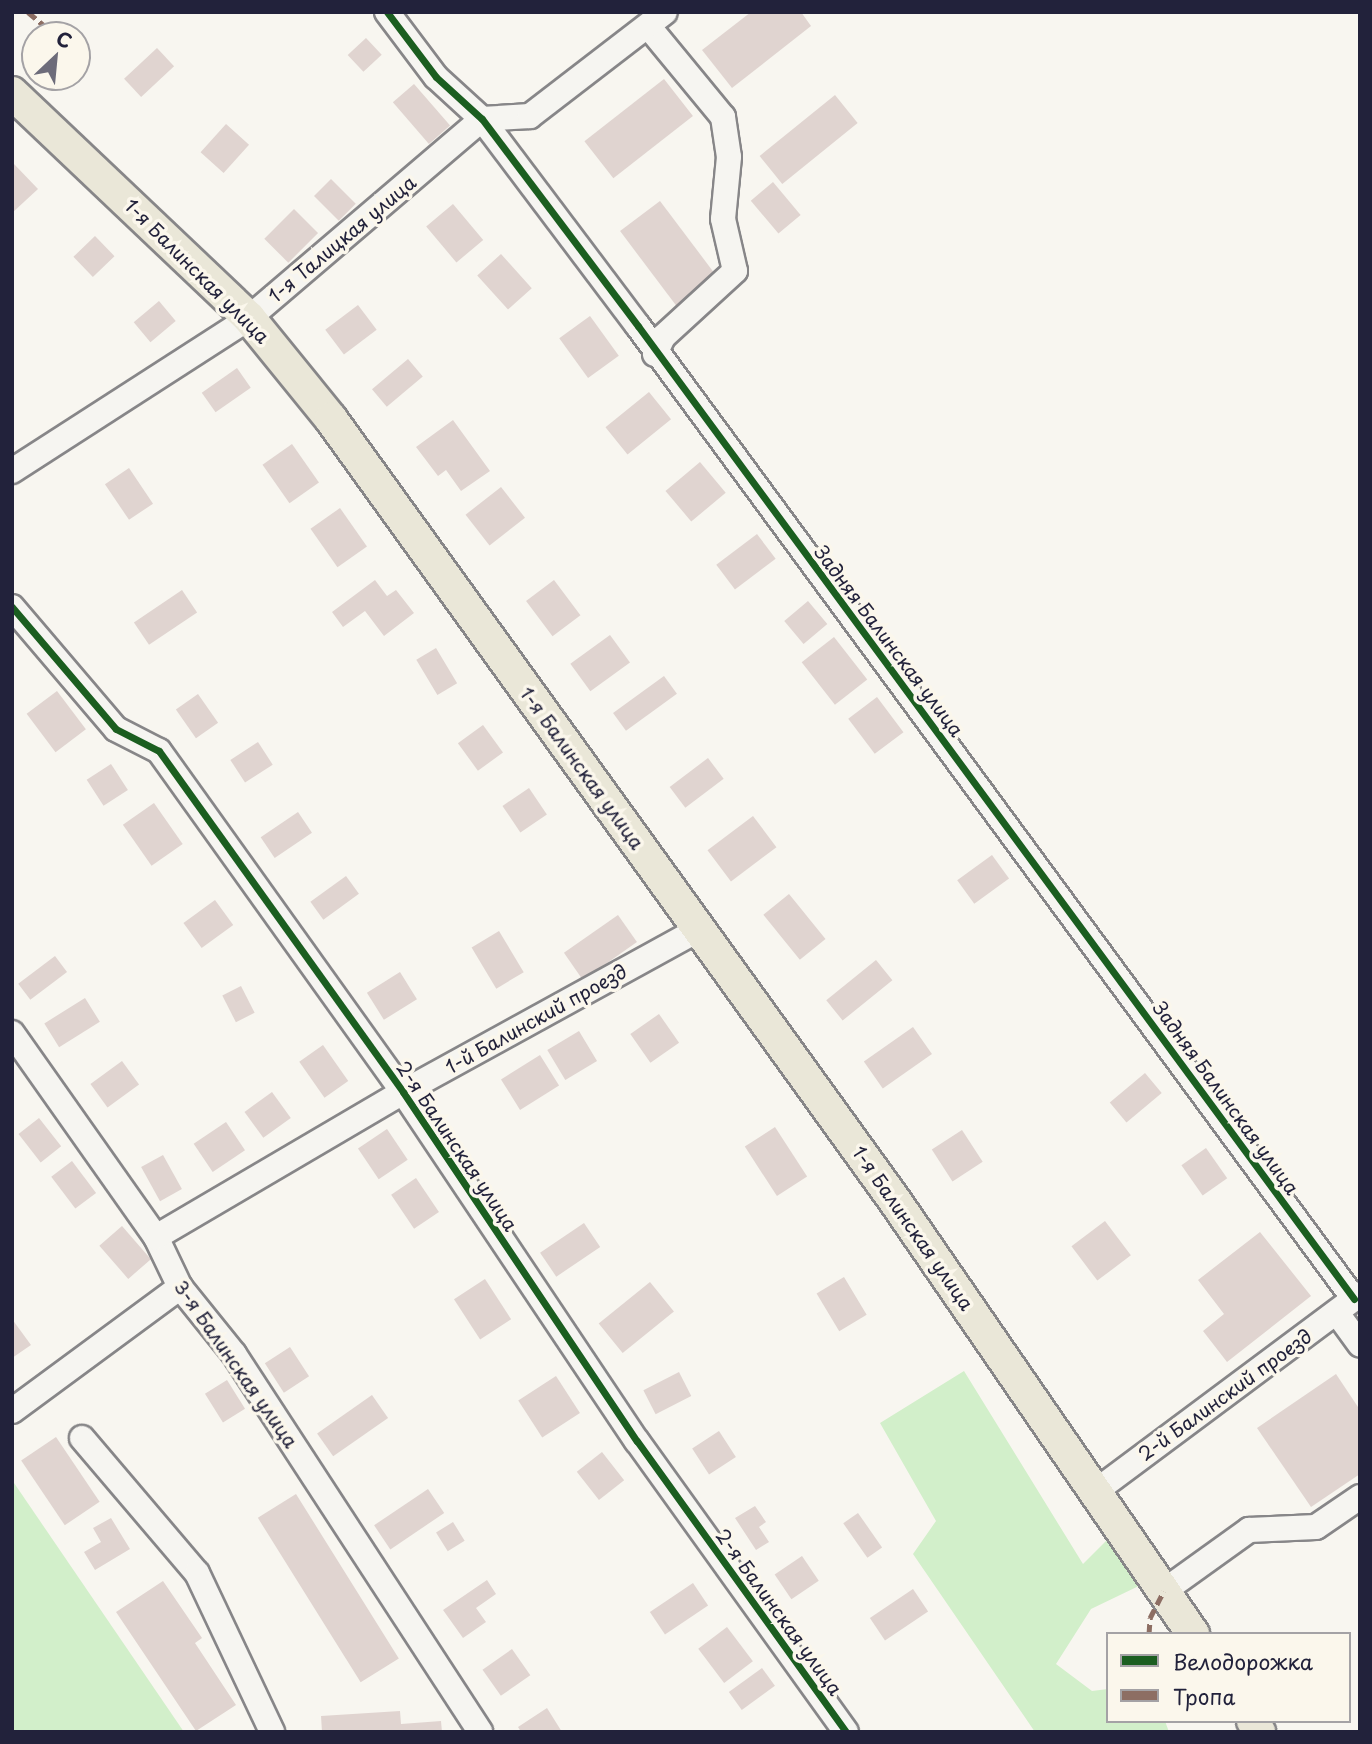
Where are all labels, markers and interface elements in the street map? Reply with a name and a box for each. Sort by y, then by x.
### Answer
north arrow [21,21,91,91]
text: С [52,23,77,55]
street label: 1-я Талицкая улица [263,170,421,308]
street label: 1-я Балинская улица [120,194,274,348]
street label: Задняя Балинская улица [809,540,969,742]
street label: 1-я Балинская улица [515,682,649,854]
street label: 1-й Балинский проезд [441,959,631,1079]
street label: Задняя Балинская улица [1148,996,1304,1200]
street label: 2-я Балинская улица [391,1056,523,1236]
street label: 1-я Балинская улица [847,1141,979,1315]
street label: 3-я Балинская улица [169,1275,303,1453]
street label: 2-й Балинский проезд [1134,1324,1316,1466]
street label: 2-я Балинская улица [711,1524,847,1700]
legend [1106,1632,1351,1723]
text: Велодорожка [1173,1645,1313,1677]
text: Тропа [1173,1680,1235,1712]

